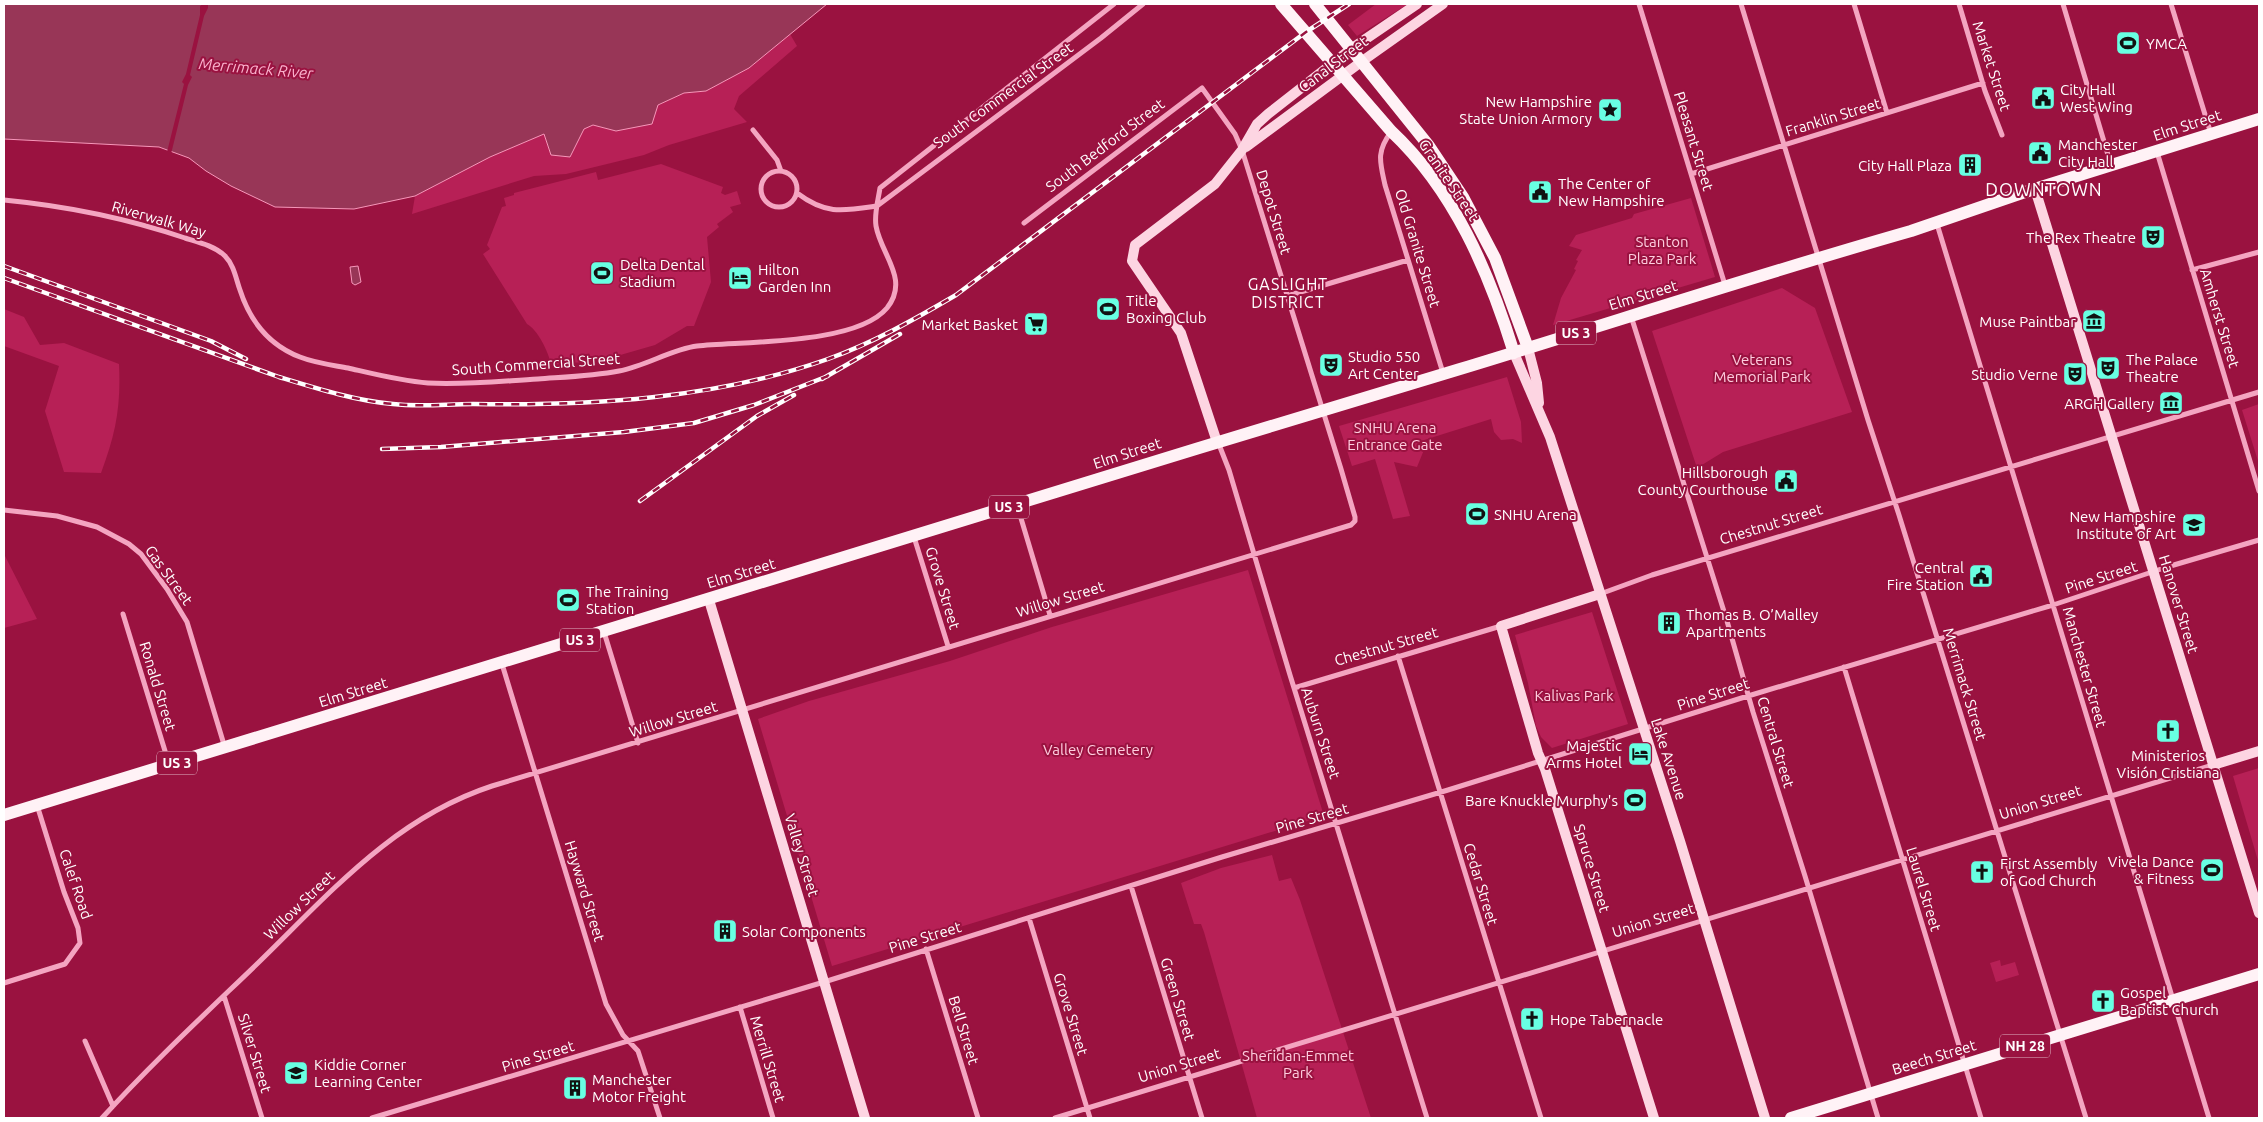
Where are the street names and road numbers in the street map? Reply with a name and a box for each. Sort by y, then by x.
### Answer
street label: Market Street [1970,19,2015,113]
street label: Canal Street [1295,32,1371,96]
street label: South Commercial Street [930,39,1076,151]
street label: Pleasant Street [1671,89,1717,193]
street label: Franklin Street [1783,94,1883,140]
street label: South Bedford Street [1042,95,1168,195]
street label: Elm Street [2151,106,2223,144]
street label: Granite Street [1415,136,1483,224]
street label: Depot Street [1253,168,1295,256]
street label: Old Granite Street [1392,187,1444,309]
street label: Riverwalk Way [110,197,208,241]
street label: Amherst Street [2197,266,2243,370]
street label: Elm Street [1607,277,1679,313]
road number: US 3 [1556,322,1596,344]
street label: South Commercial Street [451,350,621,378]
street label: Elm Street [1091,434,1163,472]
road number: US 3 [989,496,1029,518]
street label: Chestnut Street [1717,500,1825,548]
street label: Gas Street [142,542,196,608]
street label: Grove Street [922,545,964,631]
street label: Hanover Street [2156,553,2202,655]
street label: Elm Street [705,555,777,591]
street label: Pine Street [2063,557,2139,597]
street label: Willow Street [1014,577,1106,620]
street label: Manchester Street [2060,605,2110,729]
street label: Chestnut Street [1332,623,1440,669]
street label: Merrimack Street [1940,626,1990,742]
road number: US 3 [560,628,600,652]
street label: Ronald Street [136,639,180,733]
street label: Elm Street [317,674,389,710]
street label: Pine Street [1675,674,1751,714]
street label: Auburn Street [1298,685,1344,781]
street label: Central Street [1754,694,1798,790]
street label: Willow Street [627,697,719,740]
street label: Lake Avenue [1648,716,1690,802]
road number: US 3 [157,751,197,774]
street label: Union Street [1997,781,2083,823]
street label: Pine Street [1274,799,1350,836]
street label: Valley Street [781,812,823,899]
street label: Spruce Street [1571,822,1614,914]
street label: Hayward Street [562,838,608,944]
street label: Cedar Street [1460,841,1502,927]
street label: Laurel Street [1903,845,1945,933]
street label: Calef Road [56,847,96,921]
street label: Willow Street [260,867,338,943]
street label: Union Street [1610,899,1696,941]
street label: Pine Street [887,918,963,956]
street label: Green Street [1157,955,1199,1043]
street label: Grove Street [1050,971,1092,1057]
street label: Bell Street [945,994,983,1067]
street label: Silver Street [235,1011,275,1095]
street label: Merrill Street [747,1014,789,1104]
road number: NH 28 [2000,1034,2050,1058]
street label: Beech Street [1890,1036,1978,1078]
street label: Pine Street [500,1037,576,1075]
street label: Union Street [1136,1044,1222,1086]

